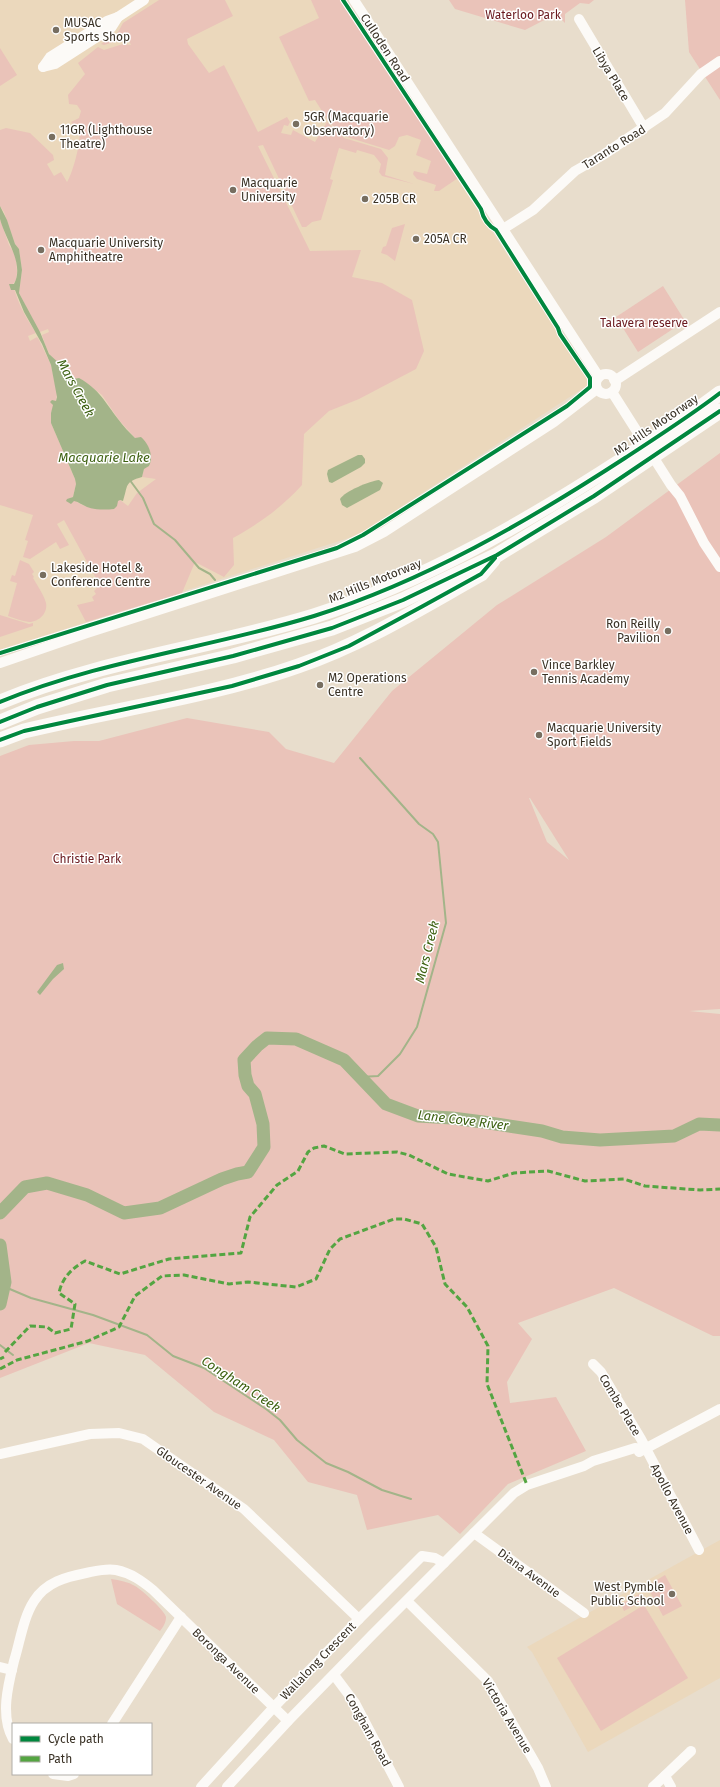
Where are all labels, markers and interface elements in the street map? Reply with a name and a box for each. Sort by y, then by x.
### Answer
park label: Waterloo Park [485,8,562,22]
street label: Culloden Road [358,11,412,85]
place label: MUSAC Sports Shop [64,16,130,44]
marker: MUSAC Sports Shop [51,25,61,35]
street label: Libya Place [589,44,633,104]
place label: 5GR (Macquarie Observatory) [304,110,389,138]
marker: 5GR (Macquarie Observatory) [291,119,301,129]
street label: Taranto Road [580,122,648,172]
place label: 11GR (Lighthouse Theatre) [60,123,152,151]
marker: 11GR (Lighthouse Theatre) [47,132,57,142]
place label: Macquarie University [241,176,298,204]
marker: Macquarie University [228,185,238,195]
place label: 205B CR [373,192,416,206]
marker: 205B CR [360,194,370,204]
place label: 205A CR [424,232,467,246]
marker: 205A CR [411,234,421,244]
place label: Macquarie University Amphitheatre [49,236,163,264]
marker: Macquarie University Amphitheatre [36,245,46,255]
park label: Talavera reserve [600,316,688,330]
water label: Mars Creek [54,357,98,419]
street label: M2 Hills Motorway [611,392,701,458]
water label: Macquarie Lake [58,450,150,465]
street label: M2 Hills Motorway [327,556,423,606]
place label: Lakeside Hotel & Conference Centre [51,561,150,589]
marker: Lakeside Hotel & Conference Centre [38,570,48,580]
place label: Ron Reilly Pavilion [606,617,660,645]
marker: Ron Reilly Pavilion [663,626,673,636]
place label: Vince Barkley Tennis Academy [542,658,629,686]
marker: Vince Barkley Tennis Academy [529,667,539,677]
place label: M2 Operations Centre [328,671,407,699]
marker: M2 Operations Centre [315,680,325,690]
place label: Macquarie University Sport Fields [547,721,661,749]
marker: Macquarie University Sport Fields [534,730,544,740]
park label: Christie Park [53,852,122,866]
water label: Mars Creek [412,919,442,985]
water label: Lane Cove River [417,1107,510,1133]
water label: Congham Creek [199,1353,283,1415]
street label: Combe Place [596,1372,644,1438]
street label: Gloucester Avenue [154,1443,244,1513]
street label: Apollo Avenue [648,1461,696,1537]
street label: Diana Avenue [495,1546,563,1600]
place label: West Pymble Public School [591,1580,664,1608]
marker: West Pymble Public School [667,1589,677,1599]
street label: Wallalong Crescent [277,1619,359,1703]
street label: Boronga Avenue [189,1625,263,1697]
street label: Victoria Avenue [479,1676,535,1756]
street label: Congham Road [342,1691,394,1769]
legend [12,1723,152,1775]
text: Cycle path [48,1732,104,1746]
text: Path [48,1752,72,1766]

